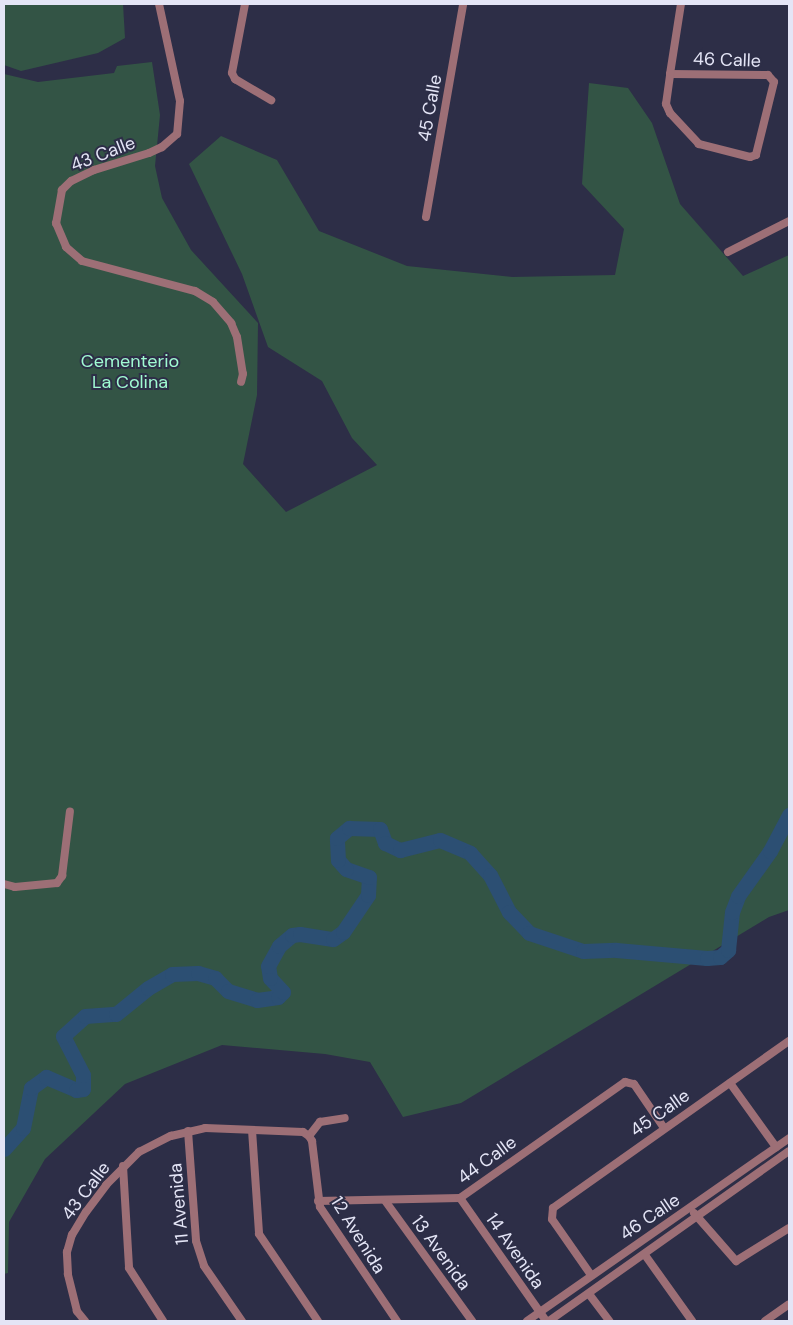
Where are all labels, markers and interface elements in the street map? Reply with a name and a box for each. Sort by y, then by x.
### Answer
street label: 46 Calle [693,48,761,72]
street label: 45 Calle [413,73,447,143]
street label: 43 Calle [68,132,138,176]
park label: Cementerio La Colina [81,351,179,394]
street label: 45 Calle [626,1085,694,1141]
street label: 44 Calle [453,1131,521,1189]
street label: 43 Calle [57,1158,115,1224]
street label: 11 Avenida [165,1162,193,1246]
street label: 46 Calle [616,1189,684,1245]
street label: 12 Avenida [326,1192,390,1278]
street label: 14 Avenida [481,1209,549,1293]
street label: 13 Avenida [407,1211,475,1295]

